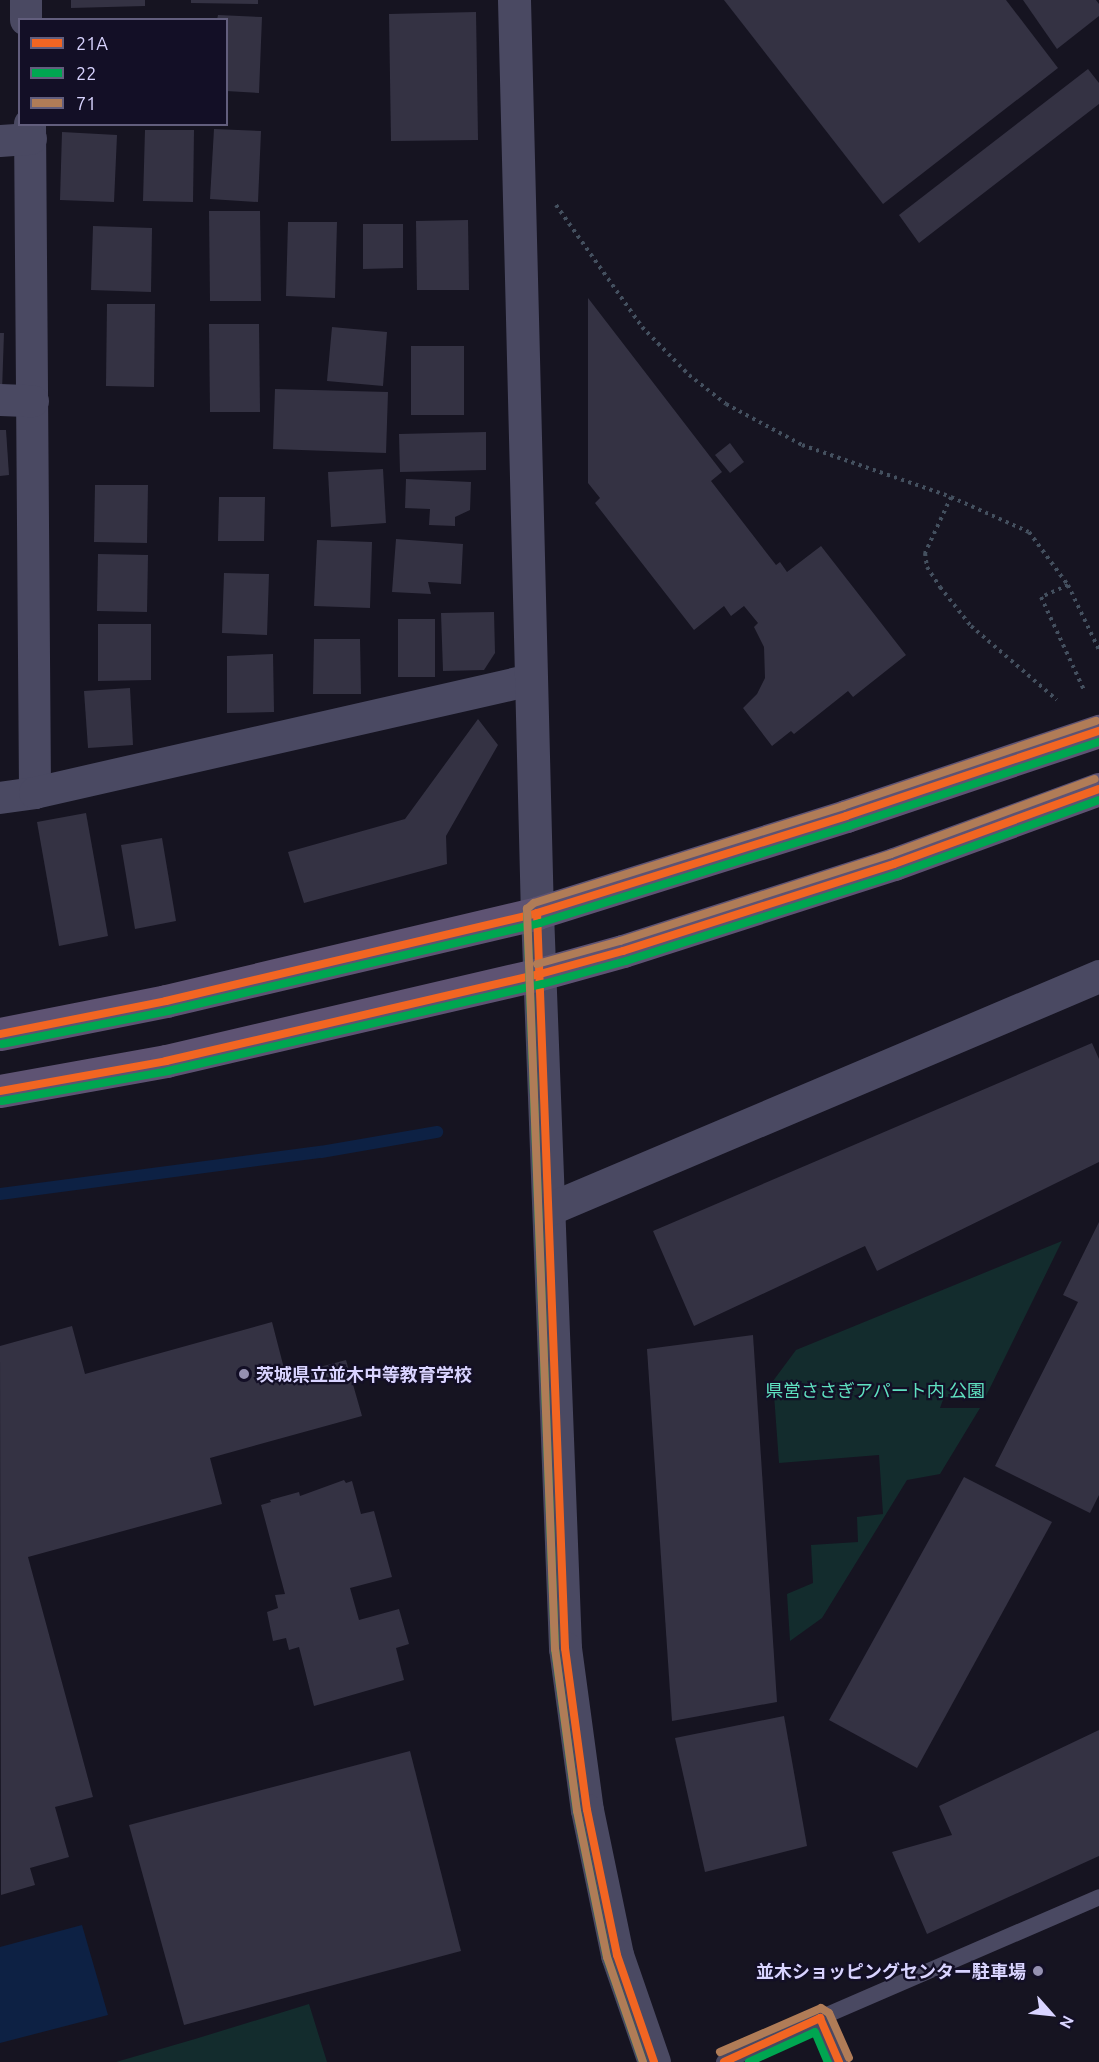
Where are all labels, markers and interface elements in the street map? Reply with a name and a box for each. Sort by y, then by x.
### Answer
legend [18,18,228,126]
text: 21A [76,33,108,53]
text: 22 [76,63,96,83]
text: 71 [76,93,96,113]
place label: 茨城県立並木中等教育学校 [256,1363,472,1385]
marker: 茨城県立並木中等教育学校 [237,1367,251,1381]
park label: 県営ささぎアパート内 公園 [765,1379,985,1401]
place label: 並木ショッピングセンター駐車場 [756,1960,1026,1982]
marker: 並木ショッピングセンター駐車場 [1031,1964,1045,1978]
north arrow [1021,1984,1081,2044]
text: N [1056,2013,1078,2032]

